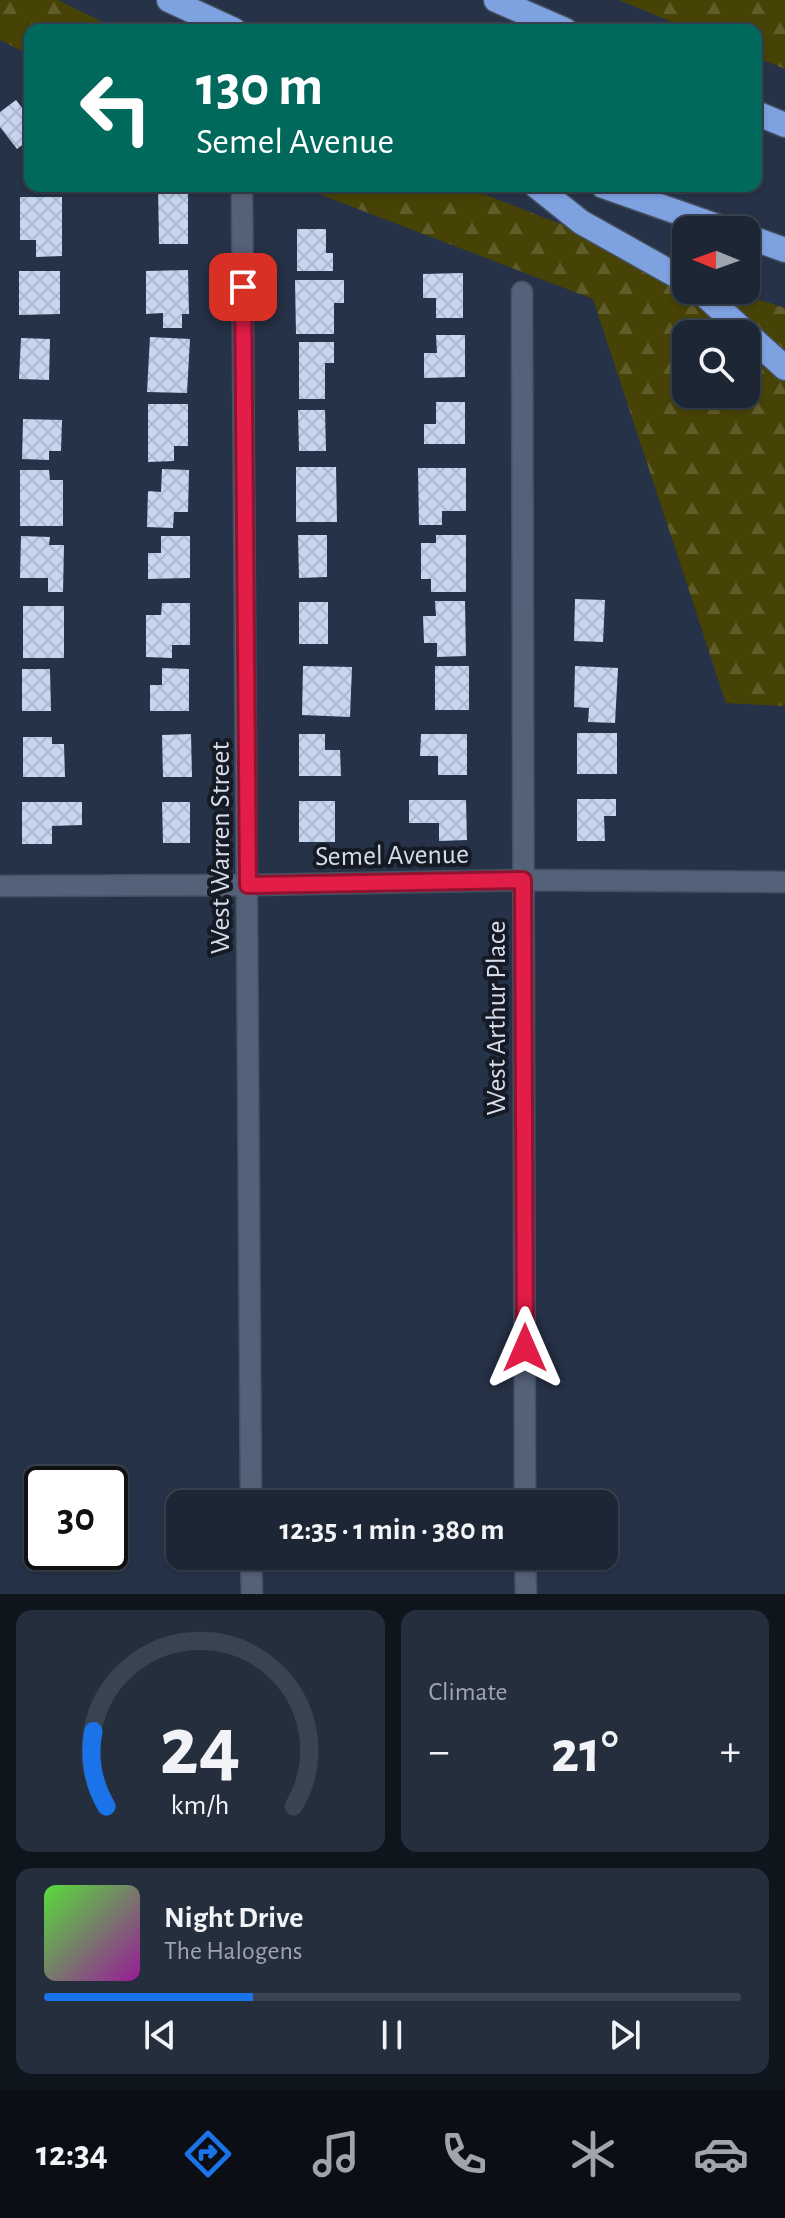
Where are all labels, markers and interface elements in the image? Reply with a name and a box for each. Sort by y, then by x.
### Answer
icon: left [64,56,168,160]
text: 130 m [196,59,323,115]
text: Semel Avenue [196,124,394,160]
north arrow [672,216,760,304]
map controls [672,216,760,408]
pin [209,253,277,321]
icon: arrive [221,265,265,309]
button: search [672,320,760,408]
street label: West Warren Street [207,742,235,954]
street label: Semel Avenue [315,841,469,871]
street label: West Arthur Place [483,921,511,1115]
position arrow [483,1306,567,1390]
speed limit sign: 30 [24,1466,128,1570]
text: 12:35 · 1 min · 380 m [280,1515,504,1545]
text: Climate [429,1679,507,1705]
text: 24 [160,1706,241,1790]
text: 21° [551,1723,618,1783]
text: − [429,1730,450,1774]
text: + [720,1730,741,1774]
text: km/h [171,1791,230,1820]
text: Night Drive [164,1903,303,1933]
text: The Halogens [164,1938,302,1964]
icon: previous [138,2013,182,2057]
icon: pause [370,2013,414,2057]
icon: next [603,2013,647,2057]
icon: directions [180,2126,236,2182]
icon: music [308,2126,364,2182]
icon: phone [436,2126,492,2182]
icon: climate [565,2126,621,2182]
icon: car [693,2126,749,2182]
text: 12:34 [36,2136,108,2172]

